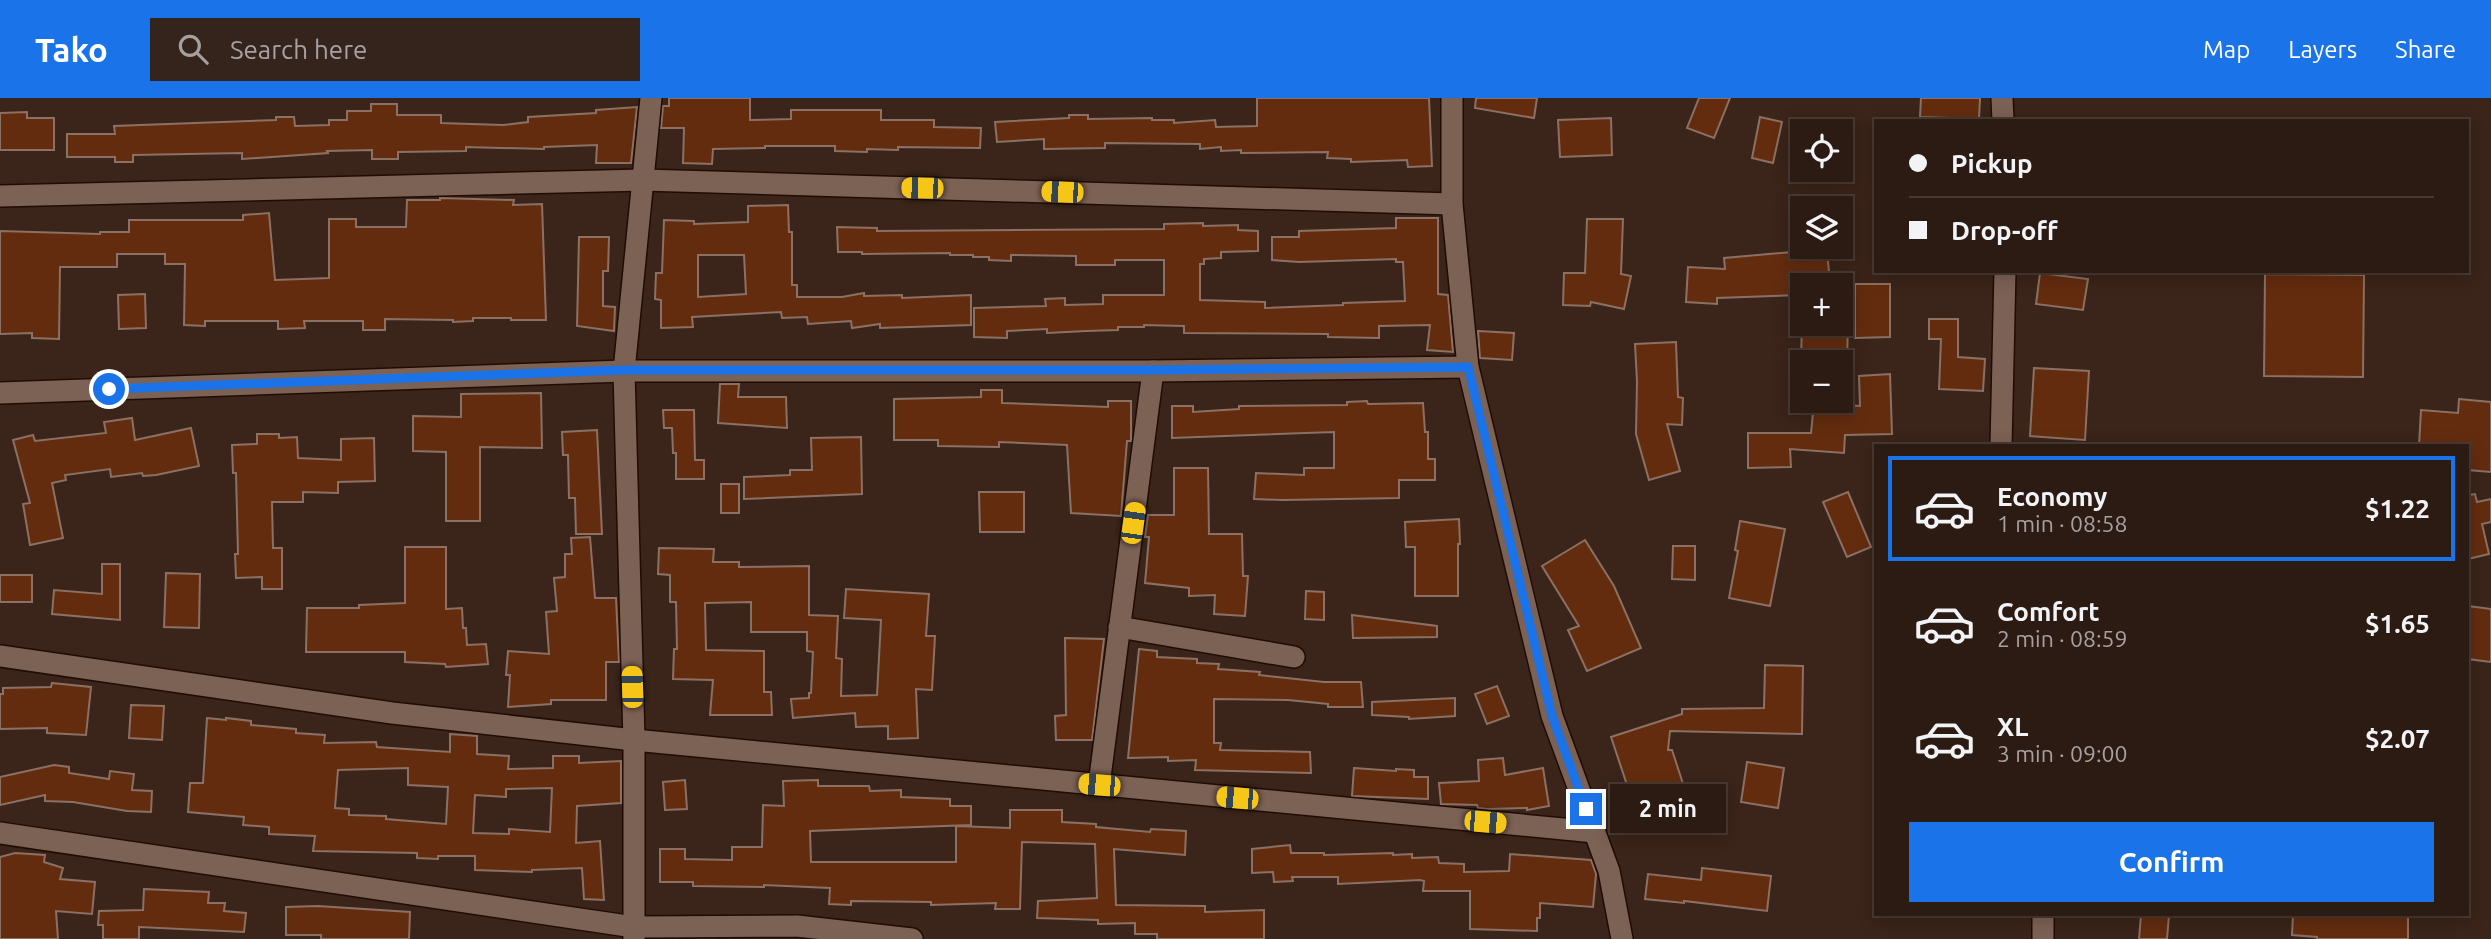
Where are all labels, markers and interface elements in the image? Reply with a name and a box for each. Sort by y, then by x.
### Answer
search box [150,18,640,81]
icon: search [174,30,212,68]
text: Tako [35,31,108,68]
text: Search here [230,35,367,64]
text: Map [2203,36,2250,63]
text: Layers [2288,36,2357,63]
text: Share [2395,36,2456,63]
map controls [1790,119,1853,413]
button: locate [1790,119,1853,182]
text: Pickup [1951,149,2033,178]
car [901,177,944,199]
car [1041,181,1084,203]
button: layers [1790,196,1853,259]
text: Drop-off [1951,216,2058,245]
button: + [1790,273,1853,336]
button: − [1790,350,1853,413]
route start [93,373,125,405]
icon: car [1913,477,1976,540]
text: Economy [1997,482,2107,511]
text: $1.22 [2365,494,2430,523]
car [1120,501,1147,545]
text: 1 min · 08:58 [1997,511,2128,536]
icon: car [1913,592,1976,655]
text: Comfort [1997,597,2100,626]
text: $1.65 [2365,609,2430,638]
text: 2 min · 08:59 [1997,626,2128,651]
car [621,666,644,708]
icon: car [1913,707,1976,770]
text: XL [1997,712,2028,741]
text: $2.07 [2365,724,2430,753]
text: 3 min · 09:00 [1997,741,2128,766]
car [1078,773,1121,797]
callout: 2 min [1610,784,1726,834]
car [1216,786,1259,810]
route end [1570,793,1602,825]
text: 2 min [1639,796,1697,821]
car [1464,810,1507,834]
button: Confirm [1909,822,2434,902]

